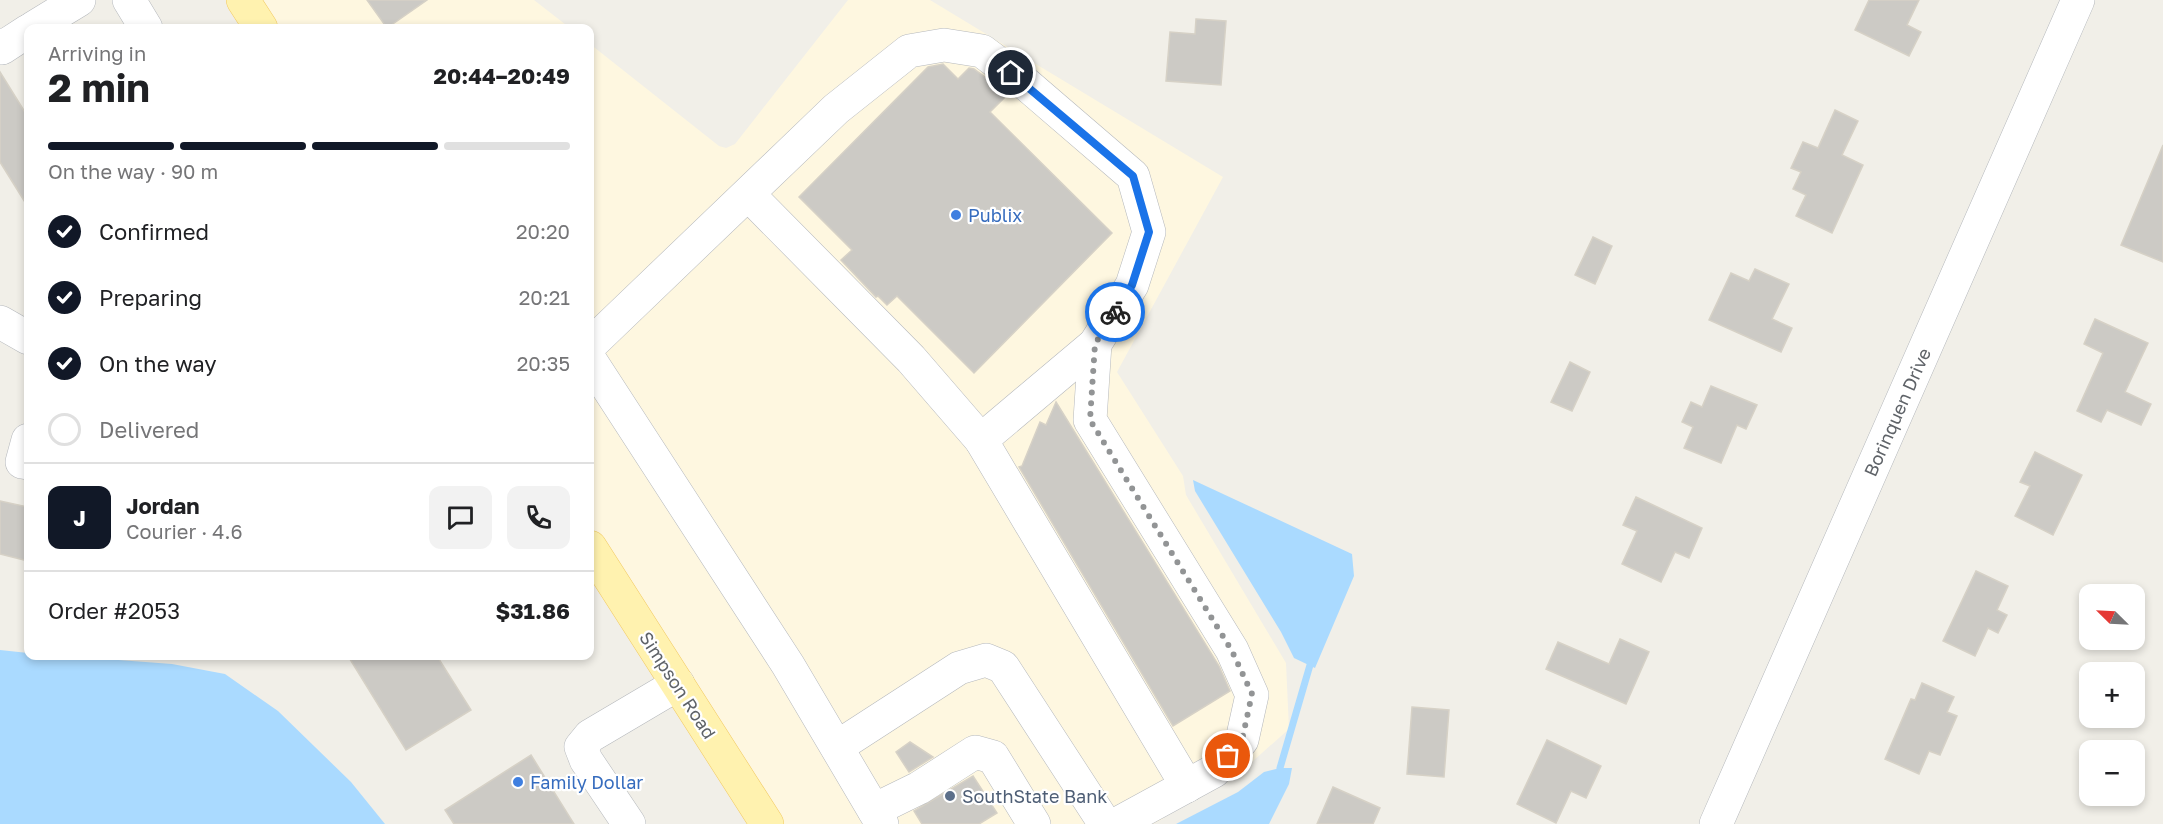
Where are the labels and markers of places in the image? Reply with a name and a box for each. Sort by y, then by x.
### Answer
pin [985,47,1036,98]
place label: Publix [968,204,1022,226]
marker: Publix [949,208,963,222]
pin [1202,730,1253,781]
place label: Family Dollar [530,771,643,793]
marker: Family Dollar [511,775,525,789]
place label: SouthState Bank [962,785,1107,807]
marker: SouthState Bank [943,789,957,803]

